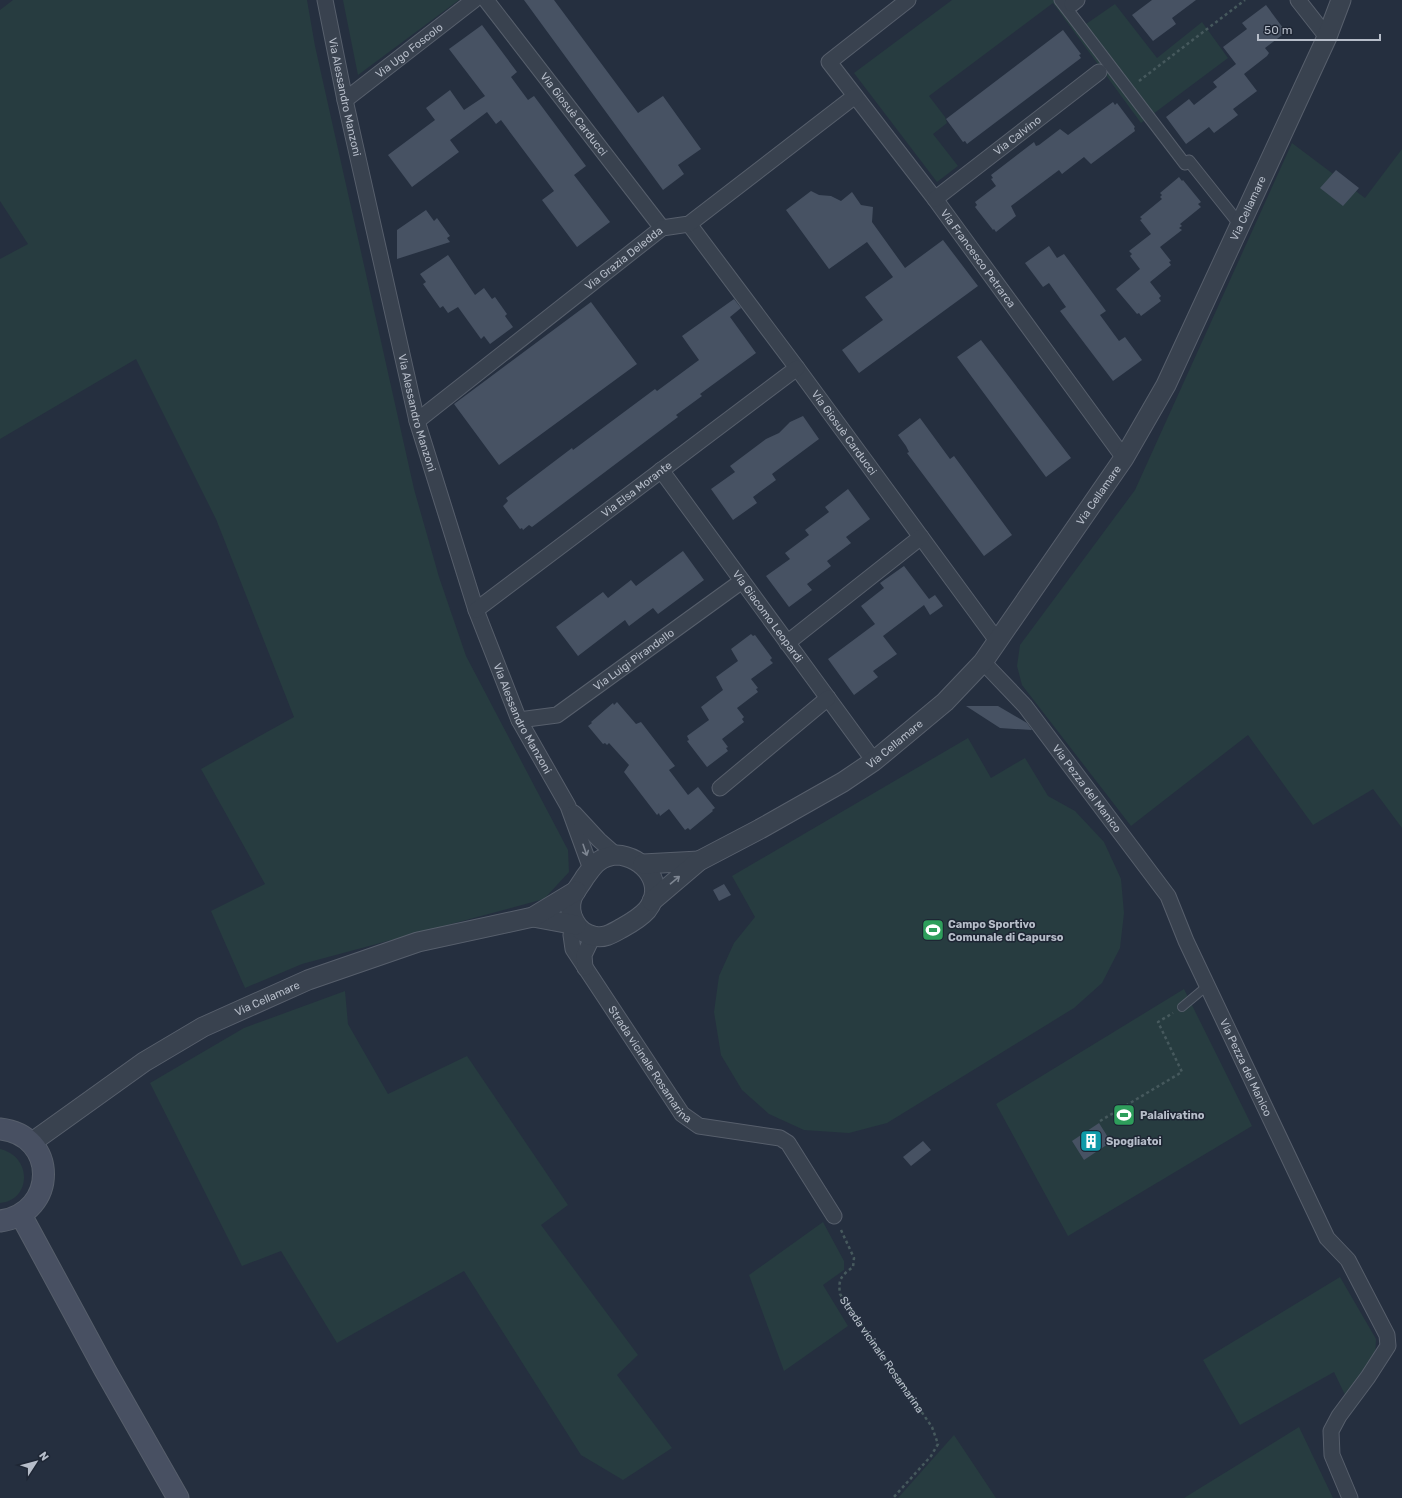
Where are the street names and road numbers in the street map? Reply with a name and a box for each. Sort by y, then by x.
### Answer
street label: Via Ugo Foscolo [373,20,445,81]
street label: Via Alessandro Manzoni [326,37,364,158]
street label: Via Giosuè Carducci [538,70,610,158]
street label: Via Calvino [991,113,1044,158]
street label: Via Cellamare [1227,174,1268,242]
street label: Via Francesco Petrarca [938,207,1018,310]
street label: Via Grazia Deledda [582,224,665,293]
street label: Via Alessandro Manzoni [396,353,439,473]
street label: Via Giosuè Carducci [809,388,880,477]
street label: Via Elsa Morante [599,458,674,520]
street label: Via Cellamare [1073,463,1124,527]
street label: Via Giacomo Leopardi [730,568,806,665]
street label: Via Luigi Pirandello [591,626,677,693]
street label: Via Alessandro Manzoni [491,661,555,776]
street label: Via Cellamare [864,717,925,771]
street label: Via Pezza del Manico [1050,742,1124,835]
street label: Via Cellamare [233,978,302,1018]
street label: Strada vicinale Rosamarina [606,1003,694,1125]
street label: Via Pezza del Manico [1217,1017,1275,1118]
street label: Strada vicinale Rosamarina [837,1294,927,1415]

